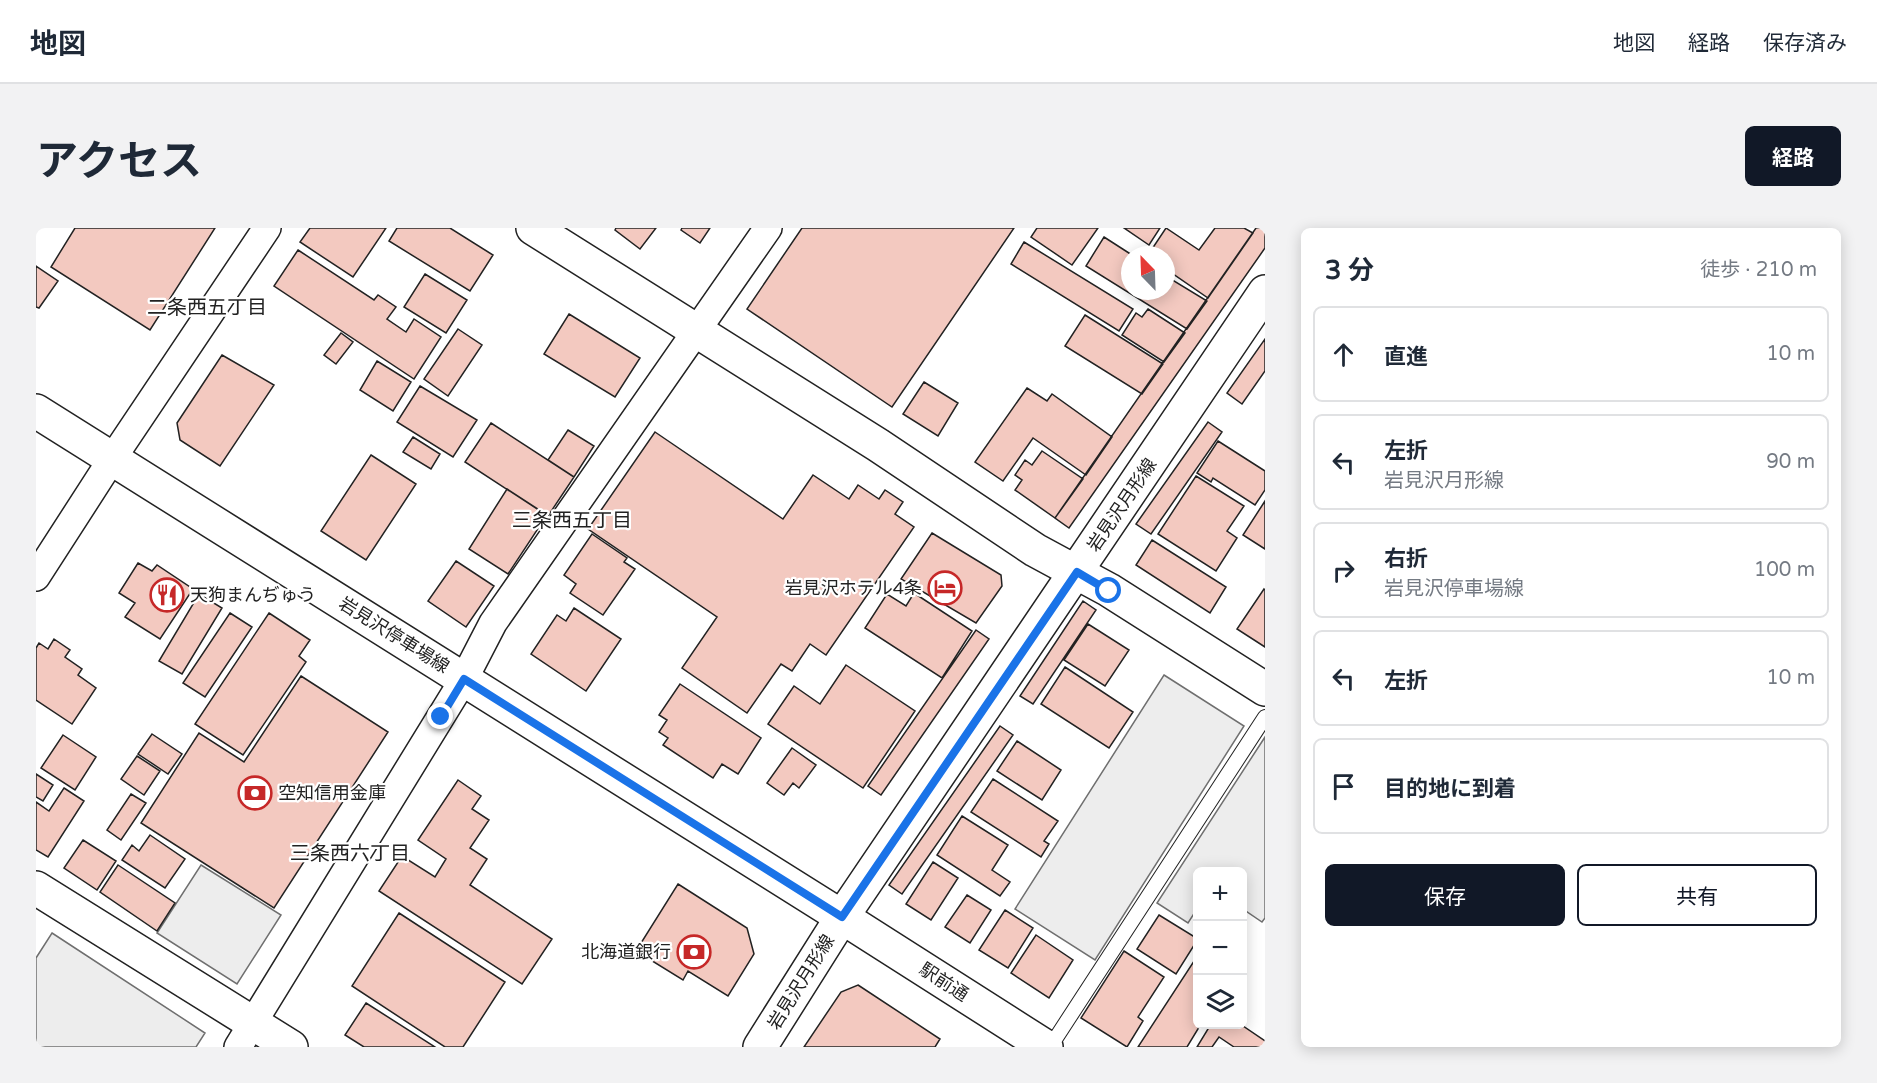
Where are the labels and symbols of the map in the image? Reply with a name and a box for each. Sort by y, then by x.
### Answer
north arrow [1121,246,1175,300]
district label: 二条西五丁目 [147,296,267,320]
street label: 岩見沢月形線 [1083,454,1161,556]
district label: 三条西五丁目 [512,509,632,533]
hotel icon: 岩見沢ホテル4条 [927,570,963,606]
restaurant icon: 天狗まんぢゅう [149,577,185,613]
place label: 岩見沢ホテル4条 [785,577,922,599]
route start [1095,577,1121,603]
place label: 天狗まんぢゅう [190,584,316,606]
street label: 岩見沢停車場線 [335,592,453,678]
route end [427,703,453,729]
bank icon: 空知信用金庫 [237,775,273,811]
place label: 空知信用金庫 [278,782,386,804]
district label: 三条西六丁目 [290,842,410,866]
street label: 岩見沢月形線 [763,930,839,1034]
bank icon: 北海道銀行 [676,934,712,970]
place label: 北海道銀行 [581,941,671,963]
street label: 駅前通 [915,958,973,1006]

